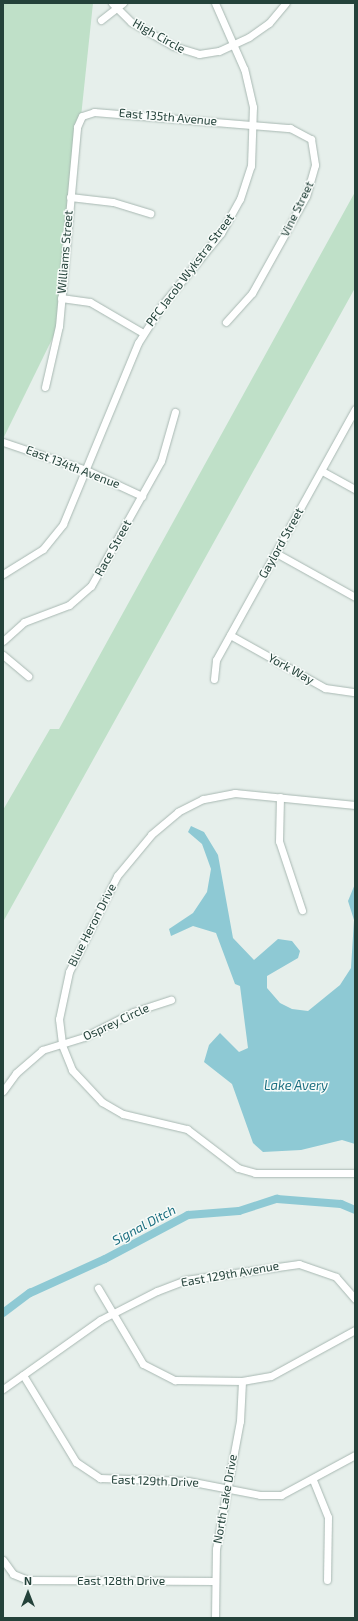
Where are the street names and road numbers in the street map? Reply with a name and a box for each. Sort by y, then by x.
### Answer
street label: High Circle [130,16,188,56]
street label: East 135th Avenue [118,106,218,128]
street label: Vine Street [277,179,317,239]
street label: Williams Street [54,210,76,294]
street label: PFC Jacob Wykstra Street [143,211,237,329]
street label: East 134th Avenue [24,442,122,492]
street label: Gaylord Street [256,505,306,581]
street label: Race Street [92,517,134,579]
street label: York Way [265,650,317,688]
street label: Blue Heron Drive [65,881,119,969]
street label: Osprey Circle [81,1000,151,1044]
street label: East 129th Avenue [180,1258,280,1290]
street label: North Lake Drive [210,1453,240,1545]
street label: East 129th Drive [111,1472,199,1490]
street label: East 128th Drive [77,1574,165,1588]

